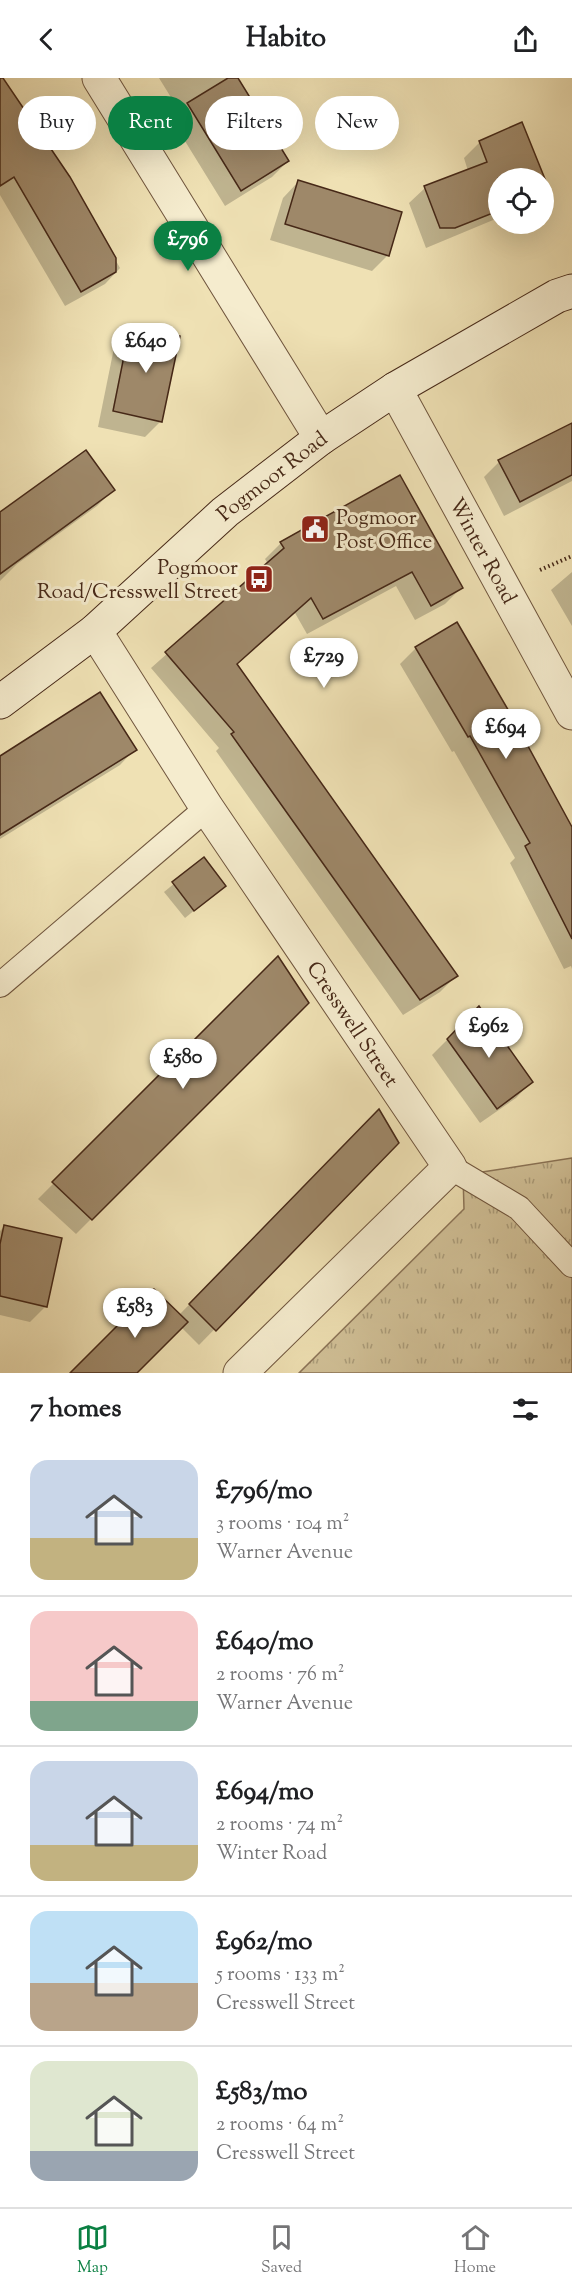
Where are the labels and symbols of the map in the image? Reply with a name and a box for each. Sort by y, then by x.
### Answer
pin: £796 [152,221,224,272]
pin: £640 [110,323,182,374]
street label: Pogmoor Road [211,425,335,529]
street label: Winter Road [440,493,523,610]
place label: Pogmoor Post Office [336,504,432,558]
public building icon: Pogmoor Post Office [299,513,331,545]
place label: Pogmoor Road/Cresswell Street [37,554,238,608]
bus stop icon: Pogmoor Road/Cresswell Street [243,563,275,595]
pin: £729 [288,638,360,689]
pin: £694 [470,709,542,760]
street label: Cresswell Street [298,956,405,1094]
pin: £962 [453,1008,525,1059]
pin: £580 [147,1039,219,1090]
pin: £583 [99,1288,171,1339]

